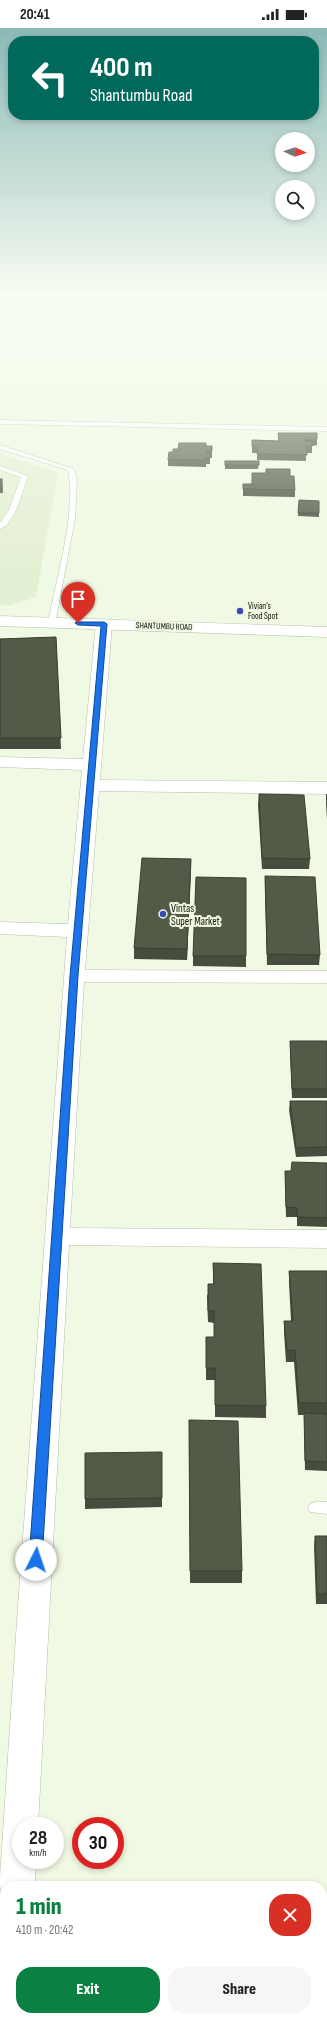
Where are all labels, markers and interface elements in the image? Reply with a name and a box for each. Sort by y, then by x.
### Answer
text: 20:41 [20,5,50,24]
text: 400 m [90,51,153,84]
icon: left [24,52,76,104]
text: Shantumbu Road [90,85,193,106]
north arrow [275,132,315,172]
map controls [275,132,315,220]
button: search [275,180,315,220]
pin [61,582,95,623]
icon: arrive [67,588,89,610]
place label: Vivian’s Food Spot [248,601,278,622]
marker: Vivian’s Food Spot [235,606,245,616]
street label: SHANTUMBU ROAD [135,620,193,633]
place label: Vintas Super Market [171,902,221,928]
marker: Vintas Super Market [158,909,168,919]
position arrow [15,1539,57,1581]
speed limit sign: 30 [72,1817,124,1869]
text: 28 [29,1826,47,1850]
text: km/h [29,1847,47,1859]
text: 1 min [16,1892,62,1921]
button: close [269,1894,311,1936]
text: 410 m · 20:42 [16,1922,73,1938]
button: Exit [16,1967,160,2013]
button: Share [168,1967,311,2013]

